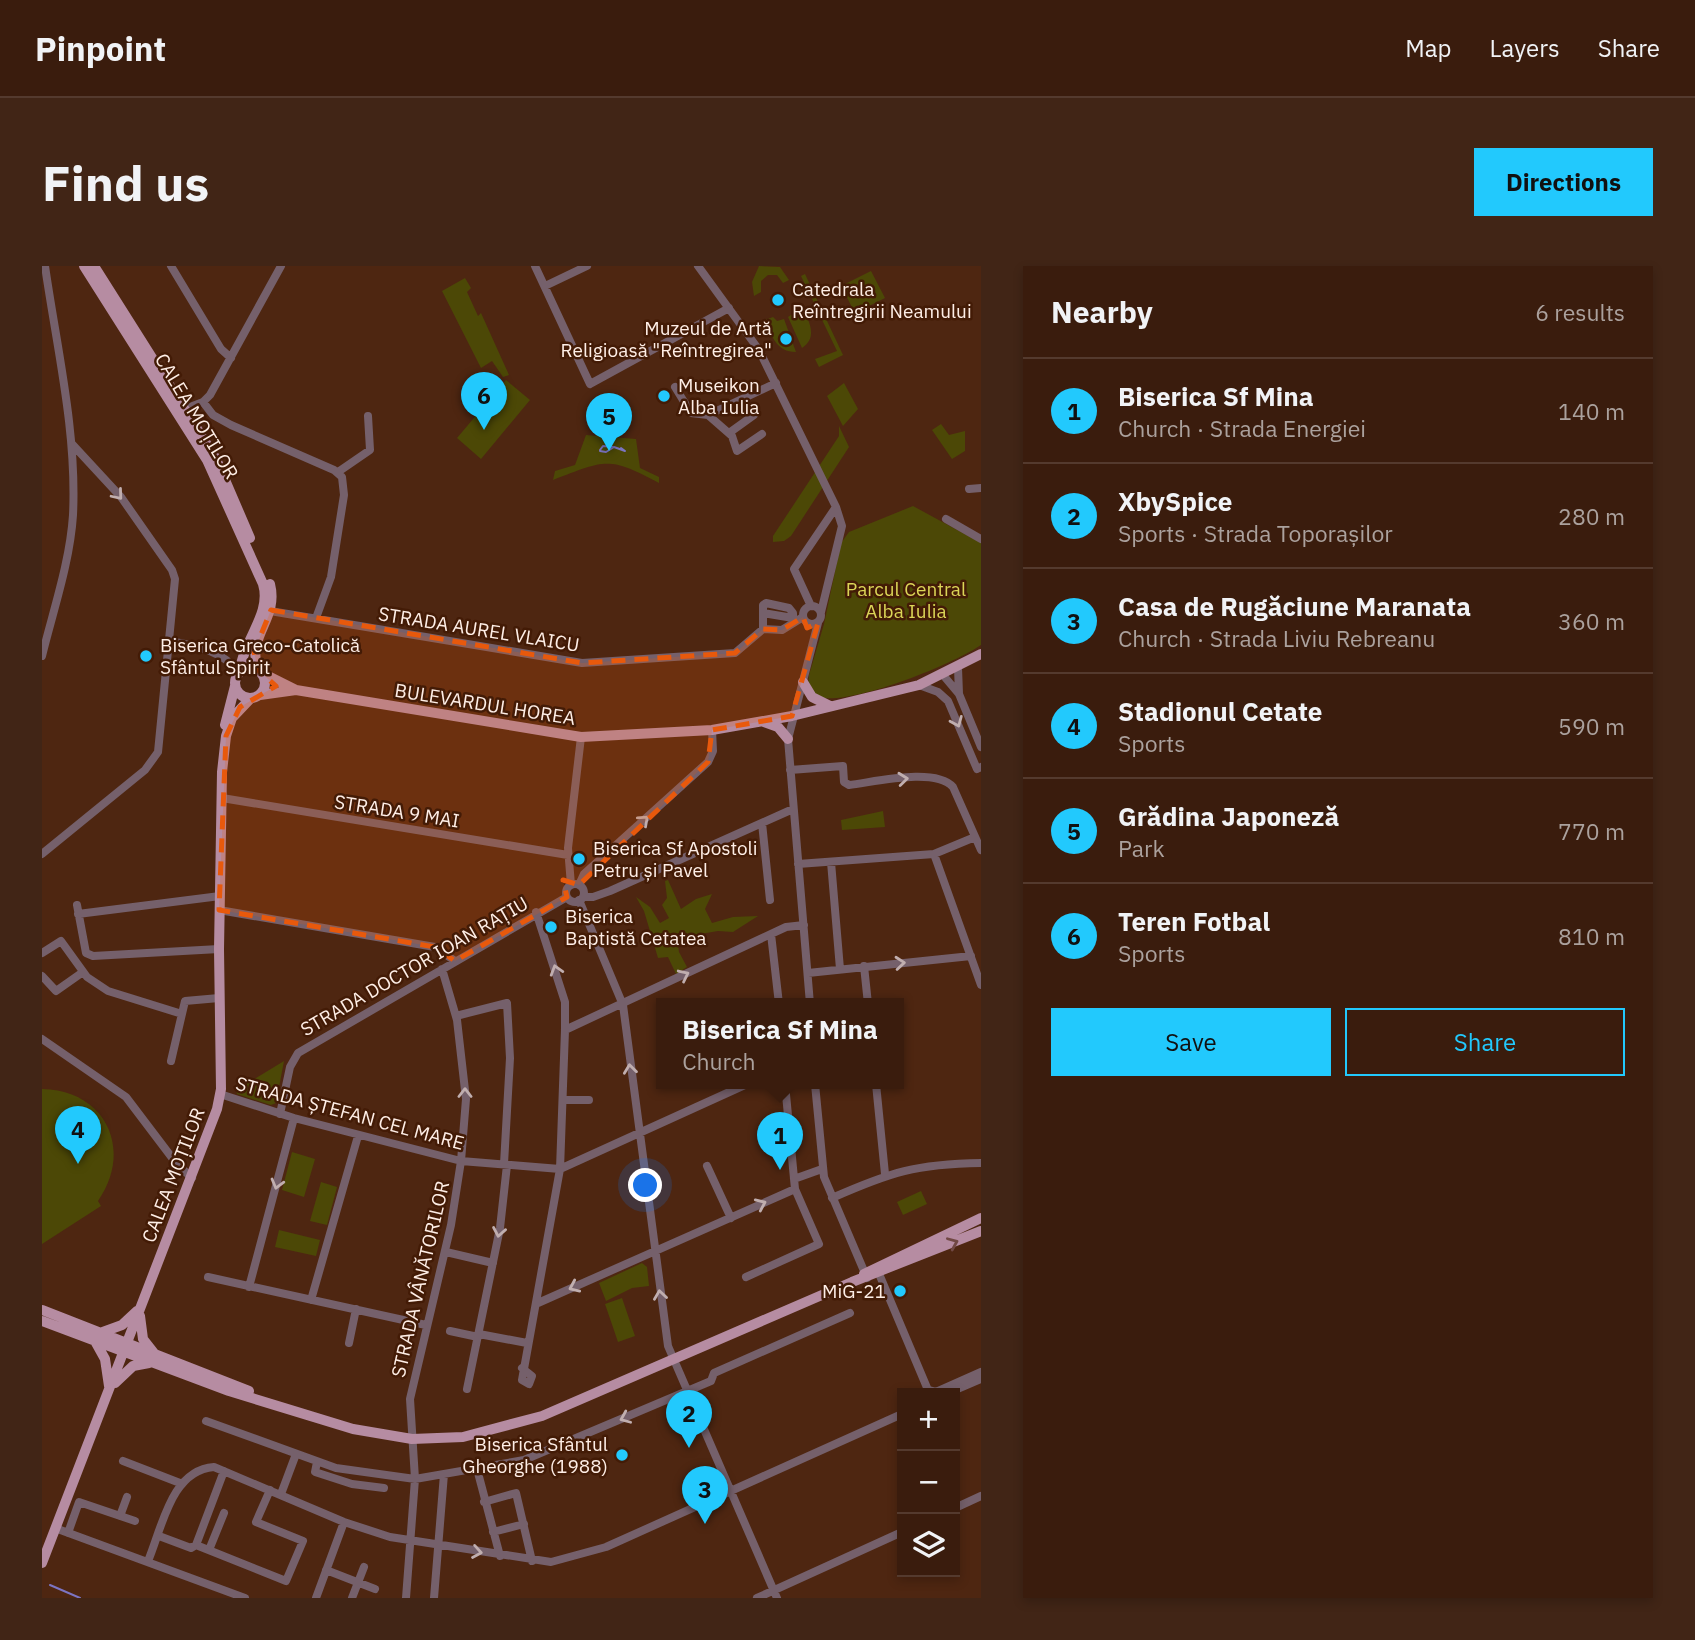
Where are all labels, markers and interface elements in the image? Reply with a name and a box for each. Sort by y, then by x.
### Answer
text: Pinpoint [35,27,166,70]
text: Map [1405,32,1452,64]
text: Layers [1490,32,1560,64]
text: Share [1598,32,1660,64]
button: Directions [1474,148,1653,216]
text: Find us [42,151,209,214]
place label: Catedrala Reîntregirii Neamului [792,277,972,323]
marker: Catedrala Reîntregirii Neamului [770,292,786,308]
text: Nearby [1051,292,1153,331]
text: 6 results [1535,297,1625,327]
place label: Muzeul de Artă Religioasă "Reîntregirea" [561,316,772,362]
marker: Muzeul de Artă Religioasă "Reîntregirea" [778,331,794,347]
street label: CALEA MOȚILOR [150,349,244,483]
pin: 6 [461,372,507,430]
place label: Museikon Alba Iulia [678,373,760,419]
text: Biserica Sf Mina [1118,379,1314,413]
marker: Museikon Alba Iulia [656,388,672,404]
pin: 5 [586,393,632,451]
text: 1 [1067,396,1081,426]
text: 140 m [1558,396,1625,426]
text: Church · Strada Energiei [1118,413,1366,443]
text: XbySpice [1118,484,1232,518]
one-way arrow [110,486,122,499]
text: 2 [1067,501,1081,531]
text: 280 m [1558,501,1625,531]
text: Sports · Strada Toporașilor [1118,518,1393,548]
park label: Parcul Central Alba Iulia [846,577,966,623]
text: Casa de Rugăciune Maranata [1118,589,1471,623]
street label: STRADA AUREL VLAICU [377,601,581,657]
text: 3 [1067,606,1081,636]
text: 360 m [1558,606,1625,636]
text: Church · Strada Liviu Rebreanu [1118,623,1435,653]
place label: Biserica Greco-Catolică Sfântul Spirit [160,633,360,679]
marker: Biserica Greco-Catolică Sfântul Spirit [138,648,154,664]
street label: BULEVARDUL HOREA [393,678,577,730]
text: Stadionul Cetate [1118,694,1322,728]
text: 4 [1067,711,1081,741]
text: 590 m [1558,711,1625,741]
one-way arrow [948,715,962,727]
text: Sports [1118,728,1185,758]
one-way arrow [897,772,908,787]
street label: STRADA 9 MAI [333,789,461,833]
text: Grădina Japoneză [1118,799,1339,833]
one-way arrow [636,816,649,828]
text: 5 [1067,816,1081,846]
text: 770 m [1558,816,1625,846]
text: Park [1118,833,1165,863]
place label: Biserica Sf Apostoli Petru și Pavel [593,836,758,882]
marker: Biserica Sf Apostoli Petru și Pavel [571,851,587,867]
street label: STRADA DOCTOR IOAN RAȚIU [296,891,532,1041]
place label: Biserica Baptistă Cetatea [565,904,707,950]
text: Teren Fotbal [1118,904,1270,938]
marker: Biserica Baptistă Cetatea [543,919,559,935]
text: 6 [1067,921,1081,951]
text: 810 m [1558,921,1625,951]
text: Sports [1118,938,1185,968]
one-way arrow [895,956,906,971]
one-way arrow [549,964,564,976]
one-way arrow [677,969,689,983]
popup [656,998,904,1089]
button: Save [1051,1008,1331,1076]
button: Share [1345,1008,1625,1076]
text: Biserica Sf Mina [682,1012,878,1046]
text: Church [682,1046,756,1076]
one-way arrow [623,1063,638,1075]
street label: STRADA ȘTEFAN CEL MARE [233,1071,467,1155]
one-way arrow [457,1087,473,1097]
street label: CALEA MOȚILOR [136,1104,210,1246]
pin: 4 [55,1106,101,1164]
pin: 1 [757,1112,803,1170]
your location [628,1168,662,1202]
one-way arrow [271,1178,285,1190]
street label: STRADA VÂNĂTORILOR [386,1178,454,1380]
one-way arrow [754,1198,766,1212]
one-way arrow [492,1227,507,1238]
one-way arrow [945,1237,958,1251]
one-way arrow [569,1279,581,1293]
place label: MiG-21 [822,1279,886,1303]
marker: MiG-21 [892,1283,908,1299]
one-way arrow [653,1289,668,1301]
map controls [897,1388,960,1577]
button: + [897,1388,960,1451]
pin: 2 [666,1390,712,1448]
one-way arrow [619,1410,631,1424]
place label: Biserica Sfântul Gheorghe (1988) [462,1432,608,1478]
marker: Biserica Sfântul Gheorghe (1988) [614,1447,630,1463]
button: − [897,1451,960,1514]
pin: 3 [682,1466,728,1524]
button: layers [897,1514,960,1577]
one-way arrow [471,1544,482,1559]

